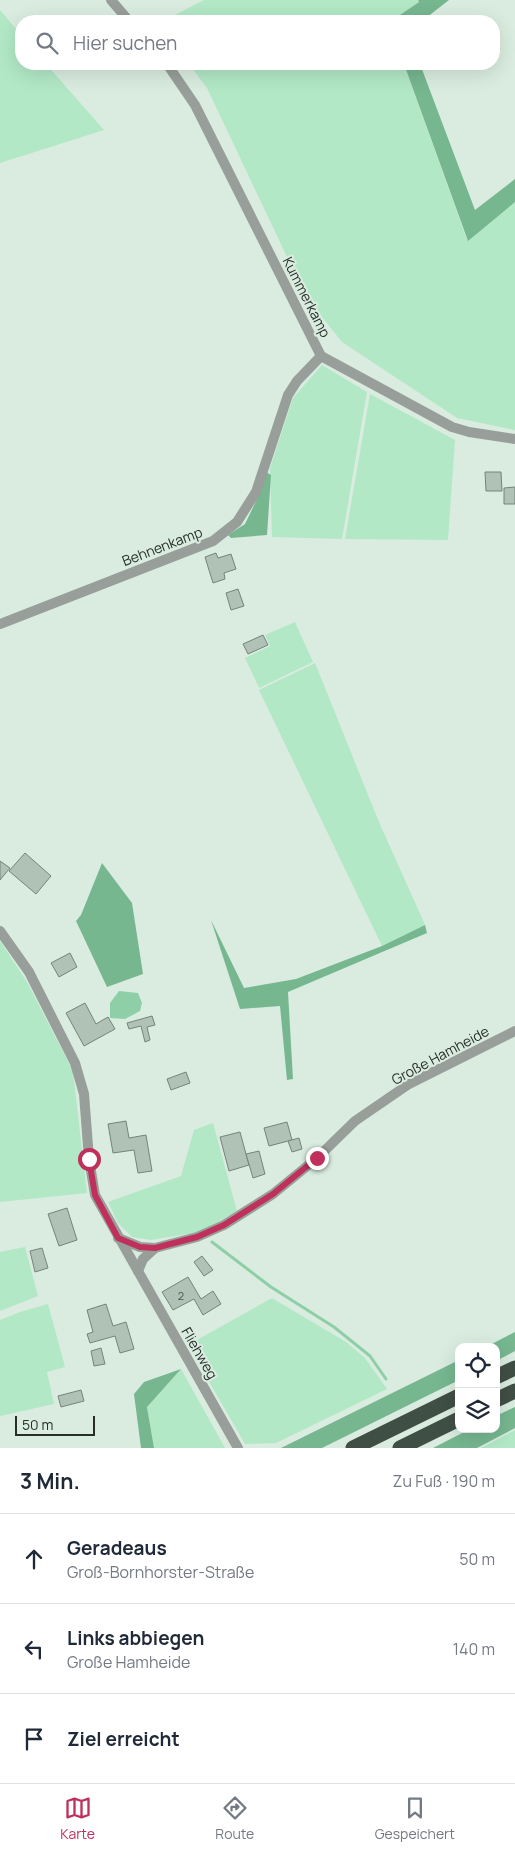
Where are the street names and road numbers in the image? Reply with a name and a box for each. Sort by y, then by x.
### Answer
street label: Kummerkamp [279,254,335,340]
street label: Behnenkamp [119,522,205,570]
street label: Große Hamheide [388,1021,492,1089]
street label: Fliehweg [178,1324,222,1382]

